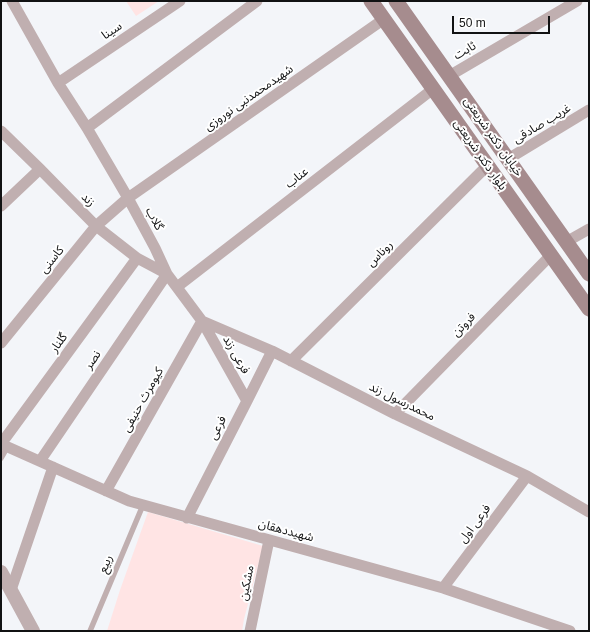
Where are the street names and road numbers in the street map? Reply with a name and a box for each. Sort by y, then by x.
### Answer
street label: سینا [99,19,125,43]
street label: ثابت [451,39,479,63]
street label: شهیدمحمدنبی نوروزی [202,62,296,134]
street label: خیابان دکتر شریعتی [460,95,526,179]
street label: غریب صادقی [511,101,573,147]
street label: بلوار دکتر شریعتی [450,117,510,193]
street label: عناب [282,164,312,192]
street label: زند [78,190,98,210]
street label: گلاب [142,205,166,233]
street label: روناس [364,238,396,270]
street label: کاسنی [37,244,67,276]
street label: فروتن [449,310,479,340]
street label: گلنار [47,330,71,356]
street label: فرعی زند [219,333,253,377]
street label: نصر [82,348,104,372]
street label: کیومرث حنیفی [119,365,167,435]
street label: محمدرسول زند [367,380,437,424]
street label: فرعی [206,414,230,442]
street label: فرعی اول [456,502,494,546]
street label: شهیددهقان [257,517,315,545]
street label: ربیع [96,553,116,575]
street label: مشکین [237,564,257,602]

